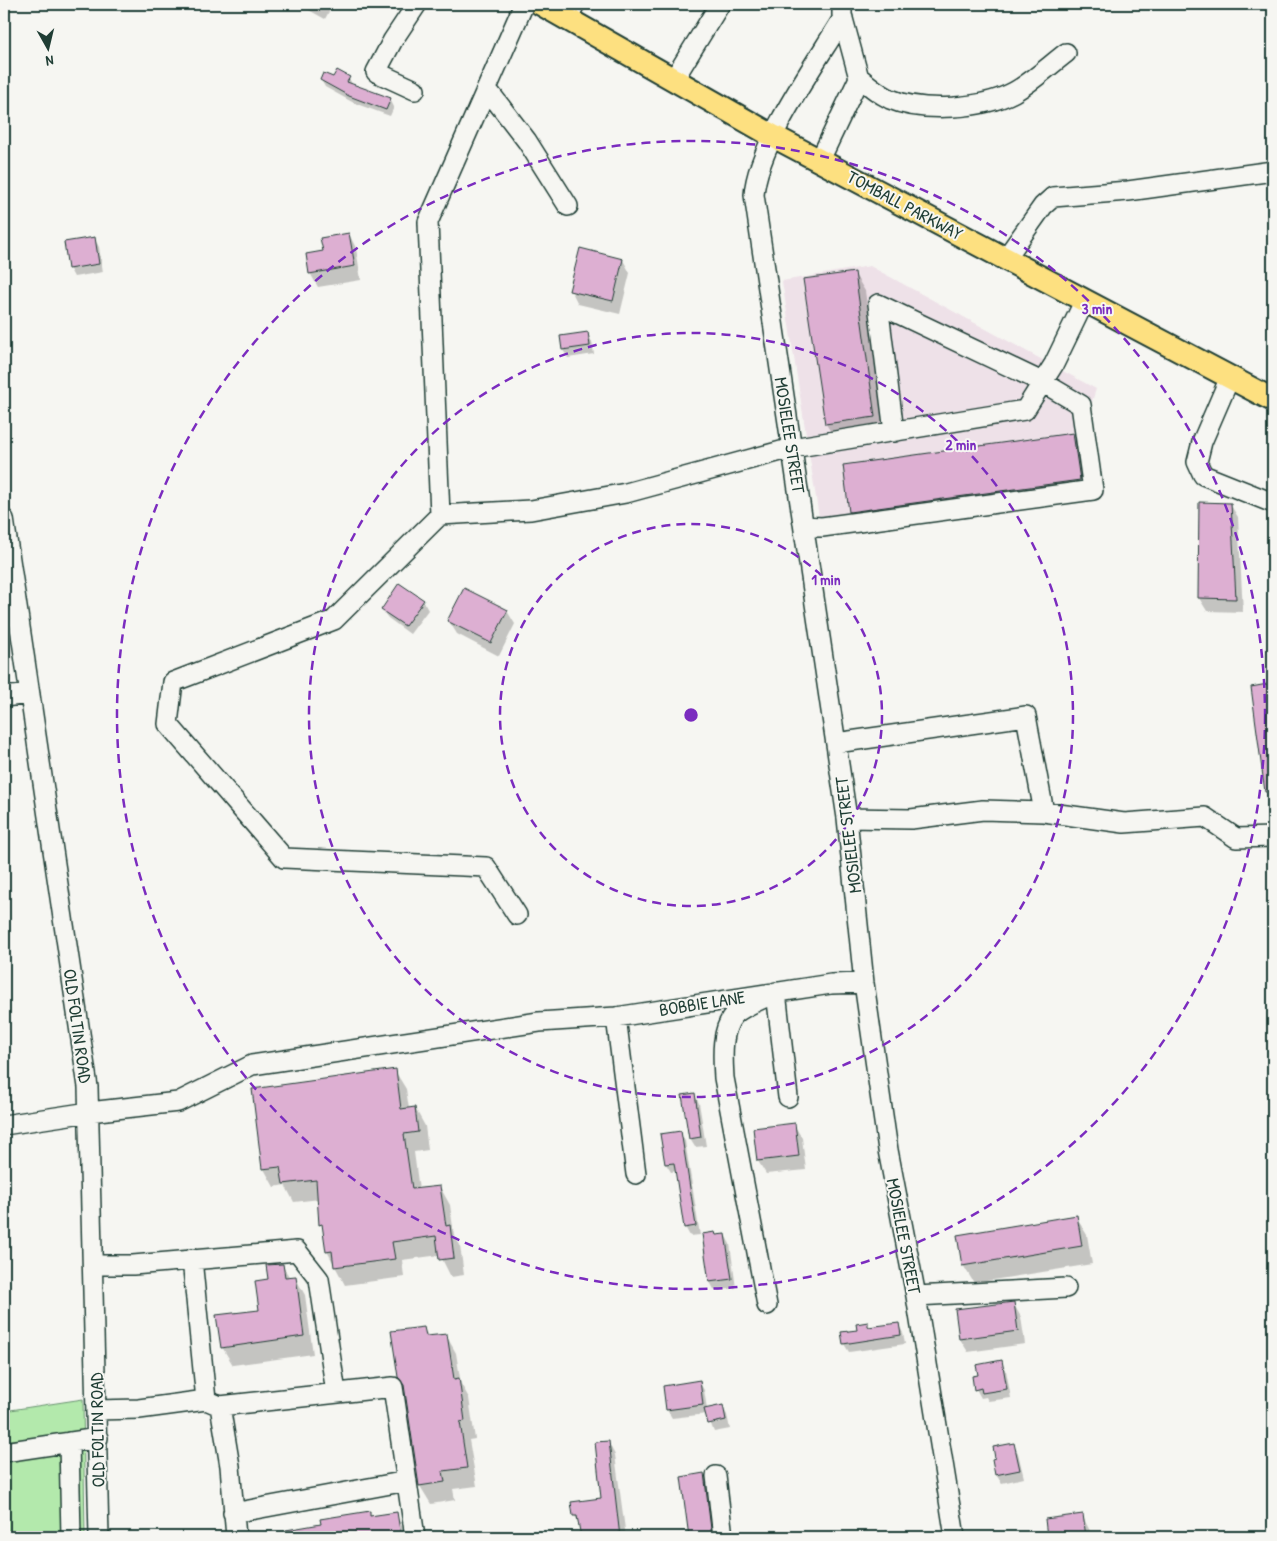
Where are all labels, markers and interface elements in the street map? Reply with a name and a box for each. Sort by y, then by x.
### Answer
north arrow [22,22,72,72]
text: N [44,51,55,71]
street label: TOMBALL PARKWAY [843,164,967,246]
text: 3 min [1082,298,1112,319]
street label: MOSIELEE STREET [768,375,812,495]
text: 2 min [946,434,977,455]
text: 1 min [811,569,841,590]
centre of rings [682,706,700,724]
street label: MOSIELEE STREET [828,775,868,895]
street label: OLD FOLTIN ROAD [58,967,98,1085]
street label: BOBBIE LANE [657,984,747,1022]
street label: MOSIELEE STREET [881,1176,928,1296]
street label: OLD FOLTIN ROAD [83,1372,110,1488]

